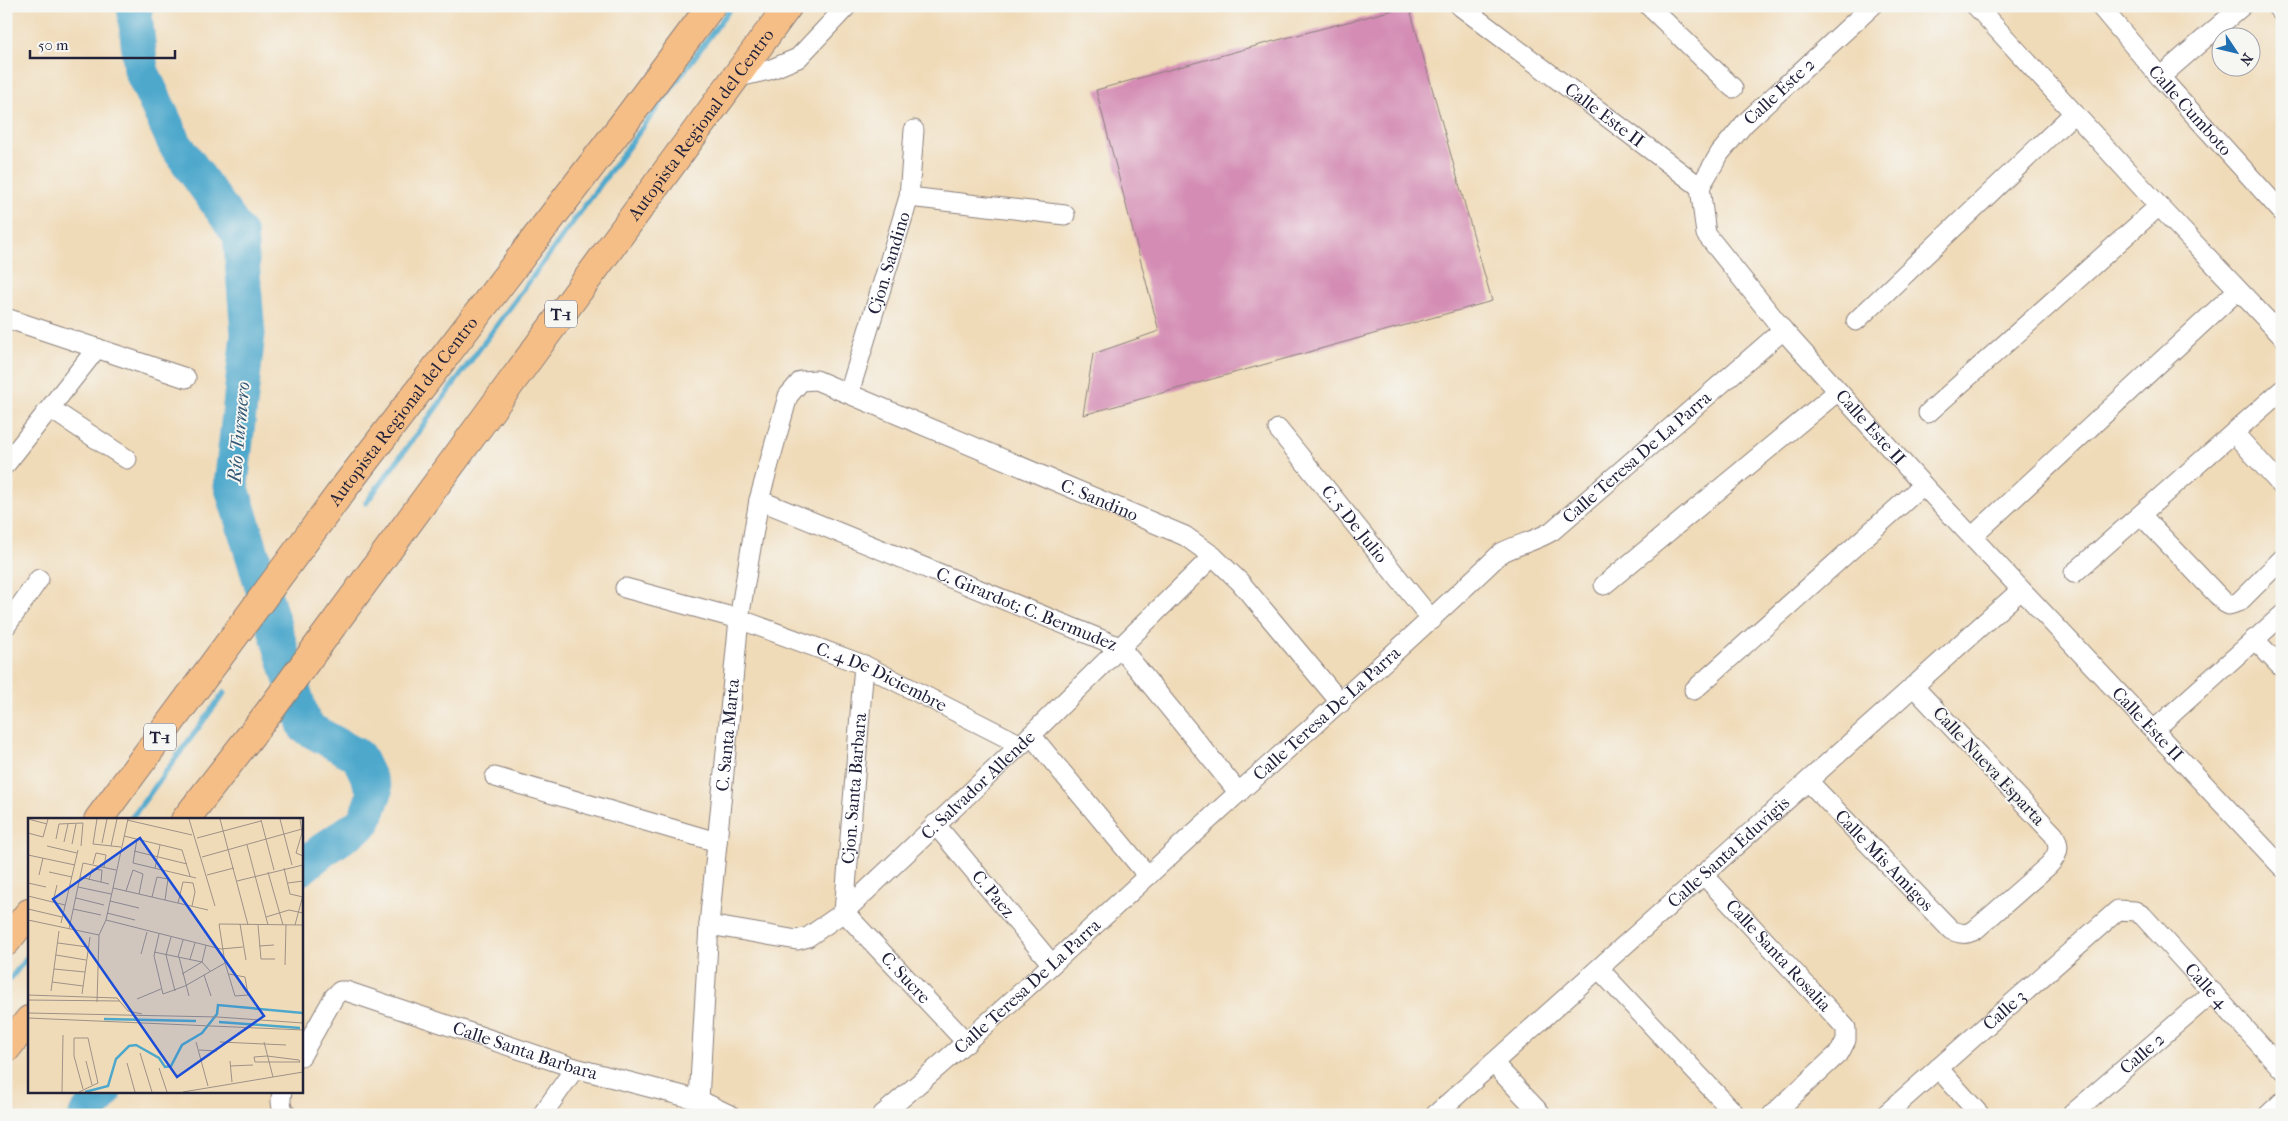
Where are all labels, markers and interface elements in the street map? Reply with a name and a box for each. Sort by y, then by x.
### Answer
street label: Autopista Regional del Centro [623,25,779,226]
scale bar [30,28,175,60]
north arrow [2210,28,2260,78]
text: 50 m [38,36,69,54]
text: N [2236,50,2256,69]
street label: Calle Este 2 [1740,54,1819,130]
street label: Calle Cumboto [2144,61,2236,160]
street label: Calle Este II [1560,79,1648,152]
street label: Cjon. Sandino [864,209,915,317]
road number: T-1 [545,300,577,328]
street label: Autopista Regional del Centro [324,313,482,511]
water label: Río Turmero [223,381,254,485]
street label: Calle Este II [1831,386,1910,469]
street label: Calle Teresa De La Parra [1558,387,1716,528]
street label: C. Sandino [1057,475,1141,526]
street label: C. 5 De Julio [1317,481,1392,567]
street label: C. Girardot; C. Bermudez [933,563,1120,656]
street label: C. 4 De Diciembre [813,638,950,716]
street label: Calle Teresa De La Parra [1249,642,1405,785]
street label: C. Santa Marta [712,677,744,793]
street label: Calle Este II [2107,683,2187,766]
street label: Calle Nueva Esparta [1928,703,2049,830]
street label: Cjon. Santa Barbara [838,711,871,865]
road number: T-1 [144,724,176,750]
street label: C. Salvador Allende [917,727,1040,844]
street label: Calle Santa Eduvigis [1664,792,1794,912]
street label: Calle Mis Amigos [1830,806,1938,916]
inset map [28,818,302,1094]
street label: C. Paez [967,866,1019,922]
street label: Calle Santa Rosalia [1721,895,1836,1017]
street label: Calle Teresa De La Parra [950,915,1106,1059]
street label: C. Sucre [876,948,935,1008]
street label: Calle 4 [2180,959,2232,1013]
street label: Calle 3 [1979,986,2031,1035]
street label: Calle Santa Barbara [450,1018,600,1085]
street label: Calle 2 [2116,1029,2169,1079]

